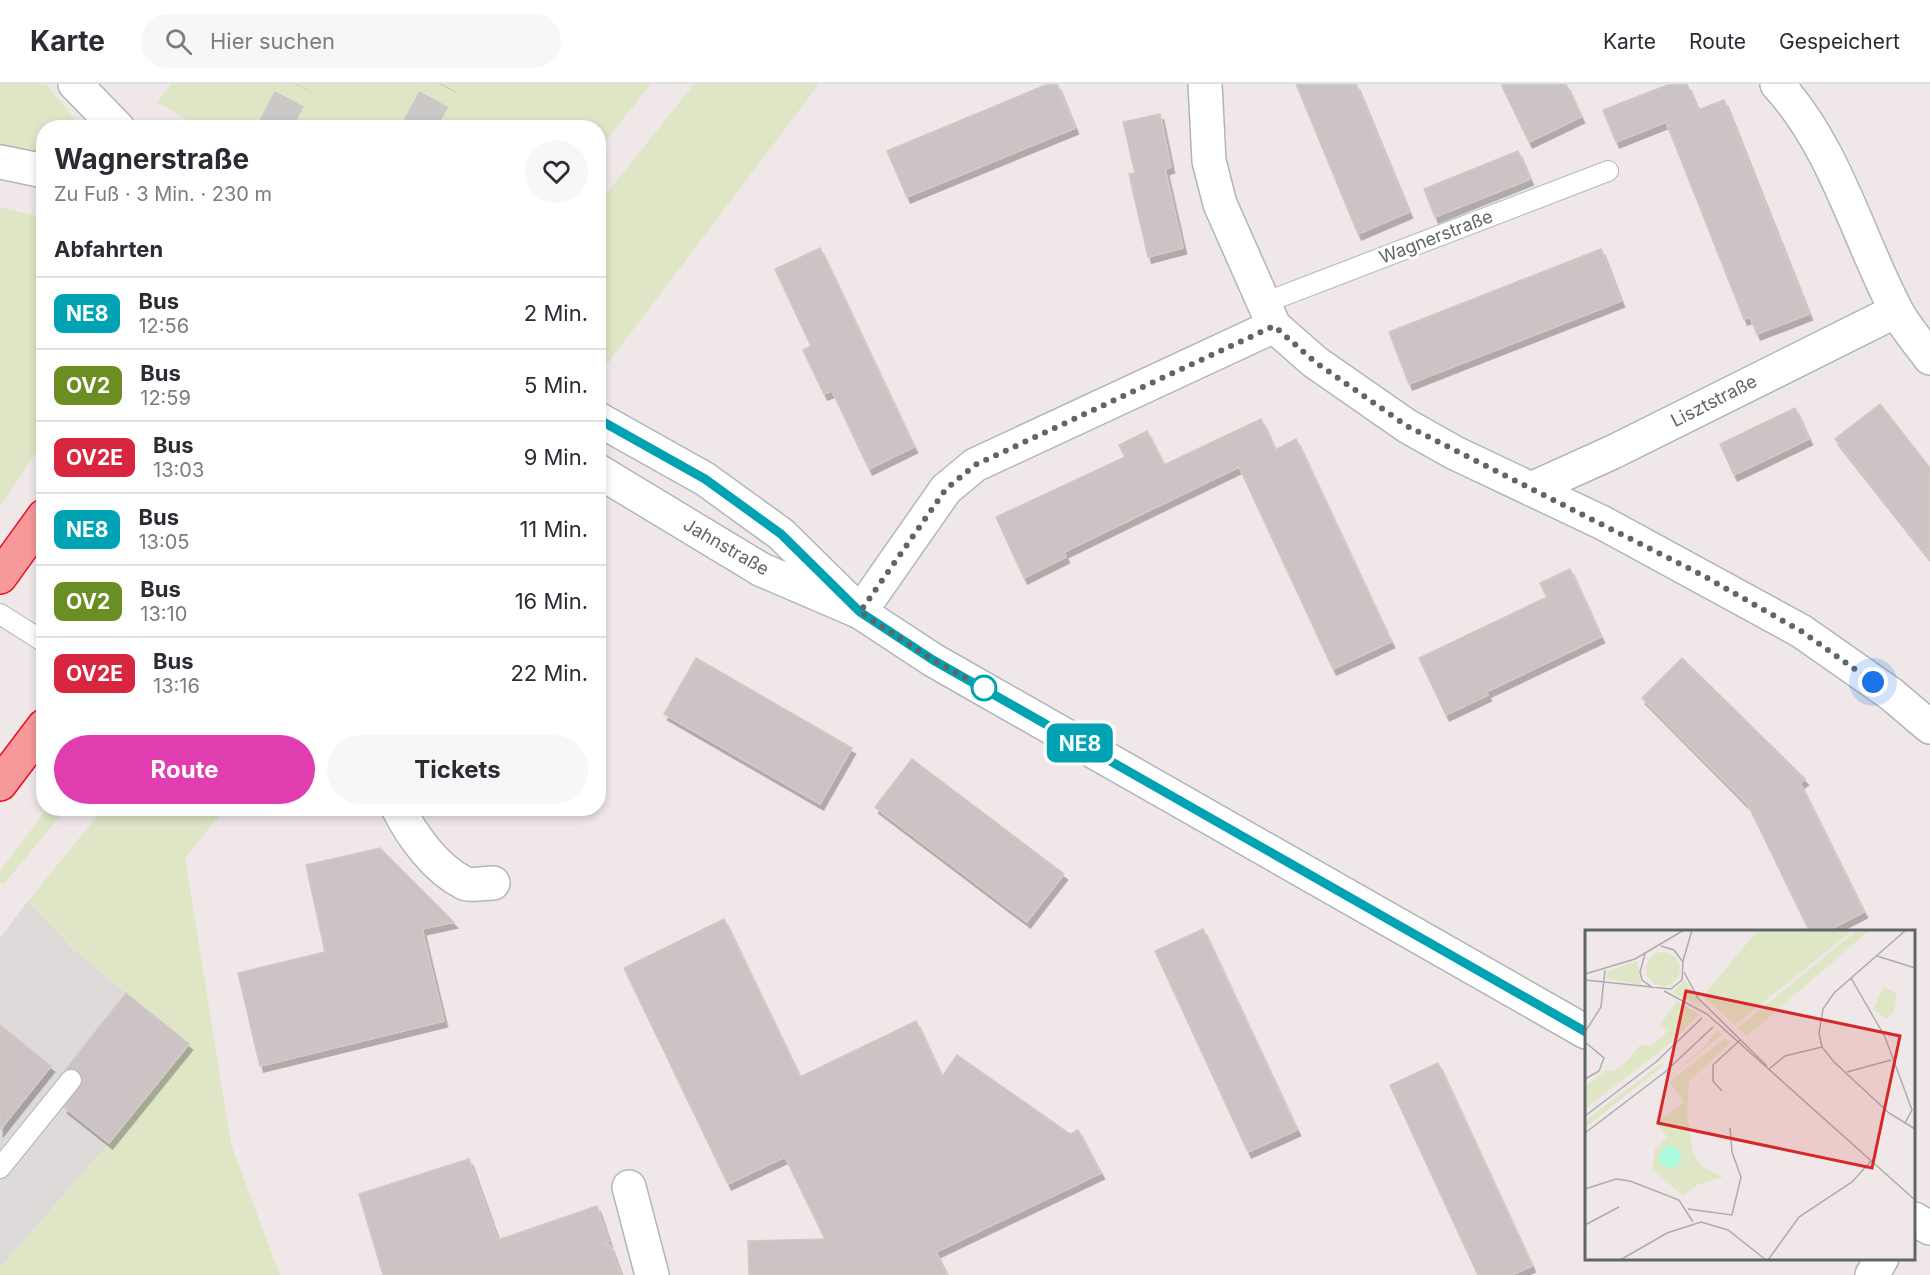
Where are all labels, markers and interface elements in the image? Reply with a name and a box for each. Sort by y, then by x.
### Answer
search box [141,14,561,68]
text: Karte [30,24,105,58]
icon: search [162,25,195,58]
text: Hier suchen [210,28,335,54]
text: Karte [1603,29,1656,54]
text: Route [1689,29,1746,54]
text: Gespeichert [1779,29,1900,54]
button: heart [525,140,588,203]
text: Wagnerstraße [54,142,249,176]
text: Zu Fuß · 3 Min. · 230 m [54,182,272,206]
street label: Wagnerstraße [1376,205,1495,268]
text: Abfahrten [54,236,163,262]
text: Bus [138,288,179,314]
text: 2 Min. [524,300,588,326]
text: NE8 [66,301,108,326]
text: 12:56 [138,314,189,338]
text: Bus [140,360,181,386]
street label: Lisztstraße [1667,370,1760,431]
text: 5 Min. [524,372,588,398]
text: OV2 [66,373,110,398]
text: 12:59 [140,386,191,410]
text: Bus [153,432,194,458]
text: 9 Min. [524,444,588,470]
text: OV2E [66,445,123,470]
text: 13:03 [153,458,204,482]
text: Bus [138,504,179,530]
street label: Jahnstraße [680,514,773,580]
text: 11 Min. [519,516,588,542]
text: NE8 [66,517,108,542]
text: 13:05 [138,530,189,554]
text: Bus [140,576,181,602]
text: 16 Min. [515,588,588,614]
text: OV2 [66,589,110,614]
text: 13:10 [140,602,187,626]
text: Bus [153,648,194,674]
text: 22 Min. [510,660,588,686]
text: OV2E [66,661,123,686]
your location [1858,667,1888,697]
text: 13:16 [153,674,200,698]
unlabelled marker [971,675,997,701]
line badge: NE8 [1046,724,1114,762]
text: NE8 [1059,731,1101,756]
button: Route [54,735,315,804]
button: Tickets [327,735,588,804]
inset map [1585,930,1915,1260]

